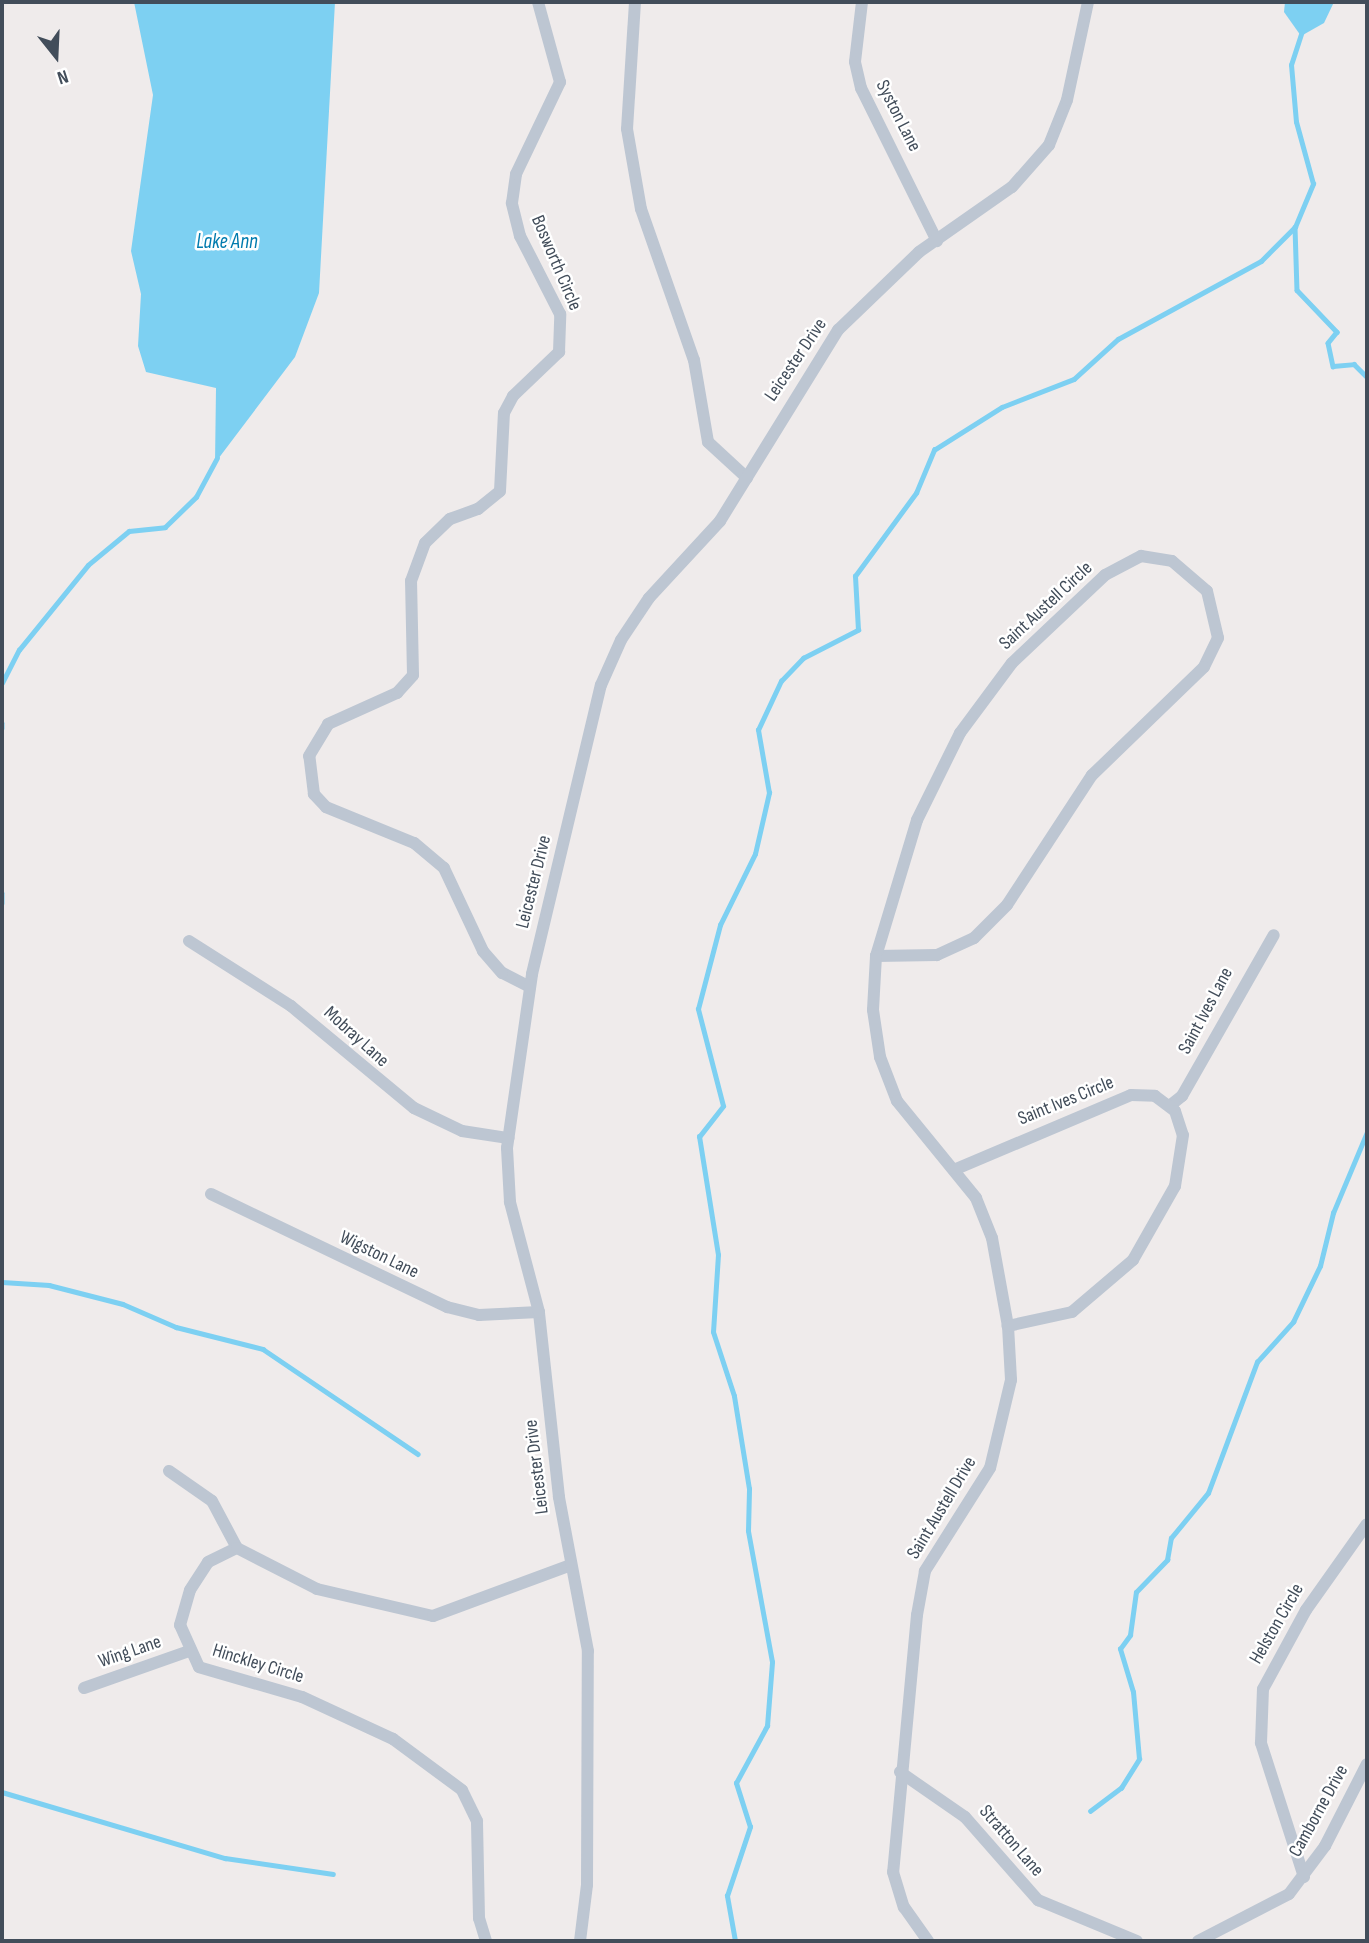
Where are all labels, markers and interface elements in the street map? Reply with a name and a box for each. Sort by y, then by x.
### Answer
north arrow [21,21,91,91]
text: N [54,64,71,89]
street label: Syston Lane [870,77,926,155]
street label: Bosworth Circle [526,212,586,314]
water label: Lake Ann [196,229,258,255]
street label: Leicester Drive [760,314,832,406]
street label: Saint Austell Circle [995,557,1097,655]
street label: Leicester Drive [511,833,557,931]
street label: Saint Ives Lane [1174,964,1238,1058]
street label: Mobray Lane [319,1002,393,1072]
street label: Saint Ives Circle [1015,1071,1117,1131]
street label: Wigston Lane [336,1226,422,1284]
street label: Leicester Drive [520,1419,554,1515]
street label: Saint Austell Drive [902,1453,982,1563]
street label: Helston Circle [1245,1580,1309,1668]
street label: Wing Lane [96,1631,164,1673]
street label: Hinckley Circle [210,1639,306,1689]
street label: Camborne Drive [1284,1761,1354,1861]
street label: Stratton Lane [974,1801,1048,1881]

